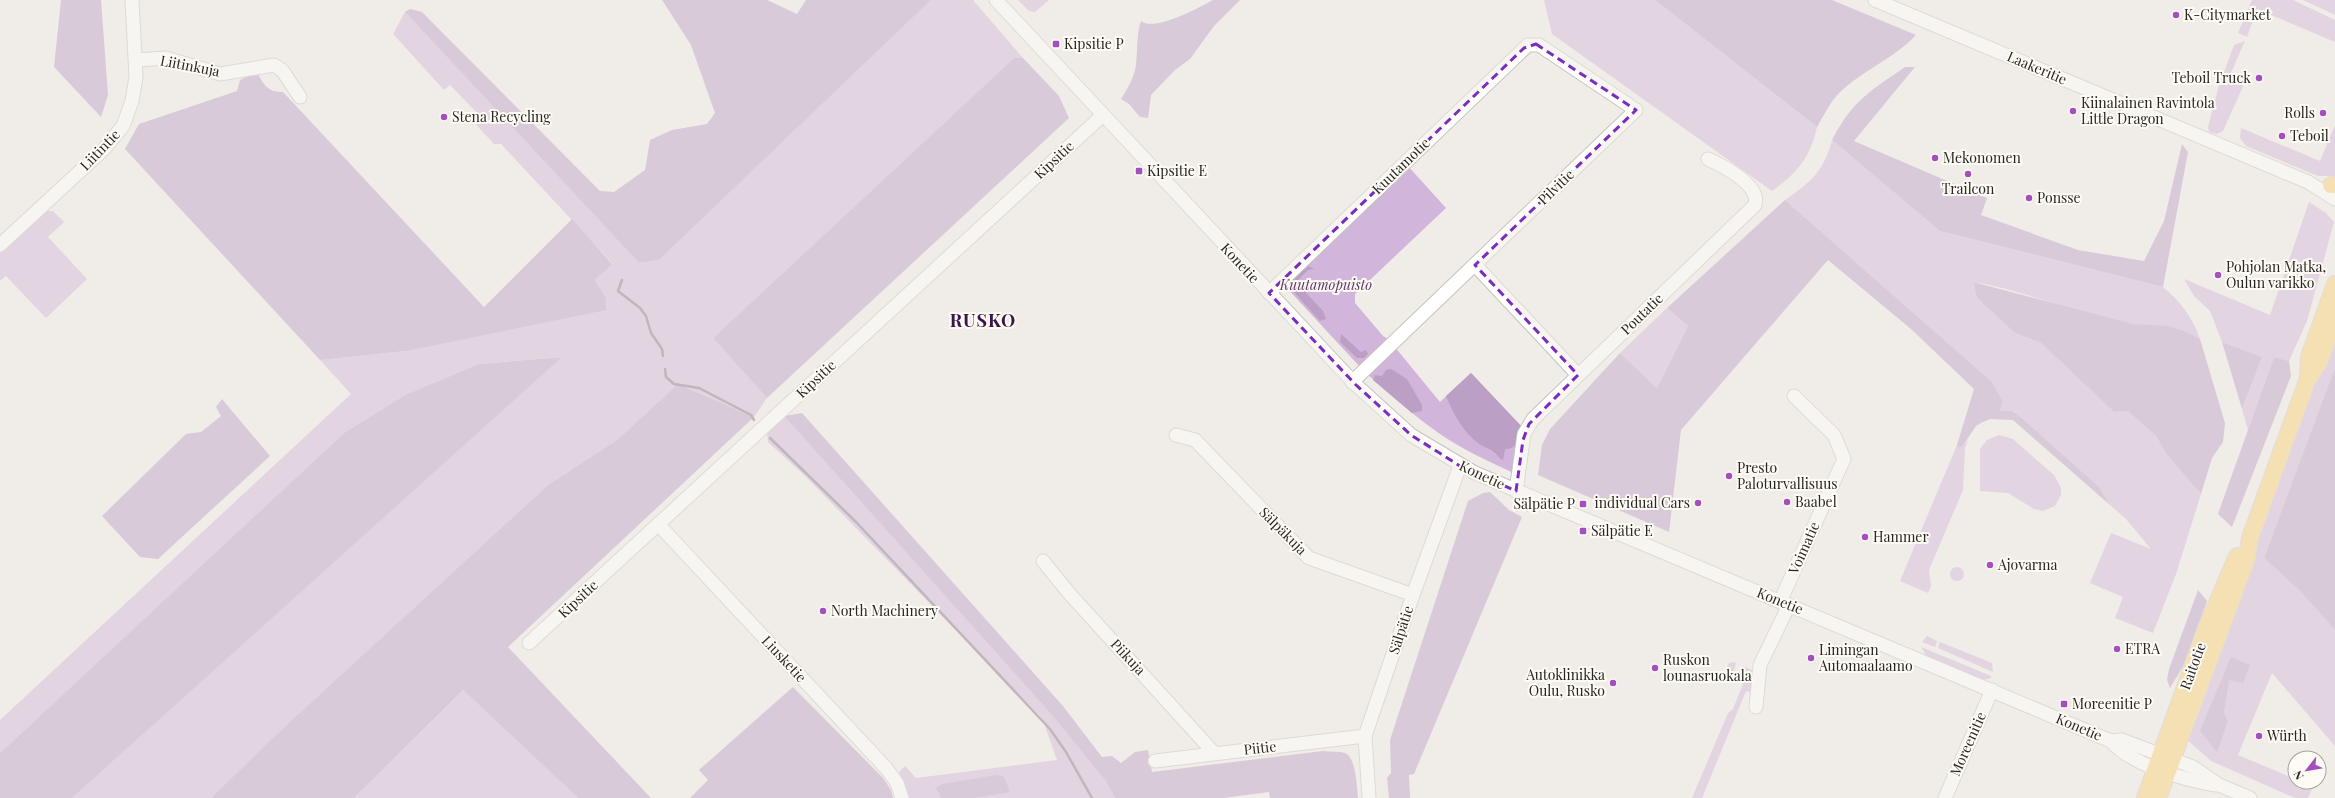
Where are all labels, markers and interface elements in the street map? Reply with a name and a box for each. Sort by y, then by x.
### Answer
place label: K-Citymarket [2184,5,2272,24]
marker: K-Citymarket [2171,10,2181,20]
place label: Kipsitie P [1064,34,1124,53]
marker: Kipsitie P [1051,39,1061,49]
street label: Laakeritie [2004,46,2070,89]
street label: Liitinkuja [159,50,222,81]
place label: Teboil Truck [2171,68,2251,87]
marker: Teboil Truck [2254,73,2264,83]
place label: Kiinalainen Ravintola Little Dragon [2081,93,2215,128]
place label: Rolls [2284,103,2315,122]
marker: Kiinalainen Ravintola Little Dragon [2068,106,2078,116]
place label: Stena Recycling [452,107,551,126]
marker: Rolls [2318,108,2328,118]
marker: Stena Recycling [439,112,449,122]
street label: Liitintie [75,125,124,174]
place label: Teboil [2290,126,2329,145]
marker: Teboil [2277,131,2287,141]
street label: Kuutamotie [1368,133,1434,198]
street label: Kipsitie [1030,136,1078,183]
place label: Mekonomen [1943,148,2022,167]
marker: Mekonomen [1930,153,1940,163]
place label: Kipsitie E [1147,161,1207,180]
street label: Pilvitie [1533,165,1578,209]
marker: Kipsitie E [1134,166,1144,176]
marker: Trailcon [1963,169,1973,179]
place label: Trailcon [1942,179,1995,198]
place label: Ponsse [2037,188,2081,207]
marker: Ponsse [2024,193,2034,203]
street label: Konetie [1217,238,1264,287]
place label: Pohjolan Matka, Oulun varikko [2226,257,2326,292]
marker: Pohjolan Matka, Oulun varikko [2213,270,2223,280]
park label: Kuutamopuisto [1279,275,1372,294]
street label: Poutatie [1616,289,1667,339]
district label: RUSKO [950,308,1016,332]
street label: Kipsitie [792,355,840,402]
street label: Konetie [1456,456,1508,493]
place label: Presto Paloturvallisuus [1737,458,1838,493]
marker: Presto Paloturvallisuus [1724,471,1734,481]
place label: Baabel [1795,492,1837,511]
place label: individual Cars [1595,493,1690,512]
place label: Sälpätie P [1514,494,1575,513]
marker: Baabel [1782,497,1792,507]
marker: individual Cars [1693,498,1703,508]
marker: Sälpätie P [1578,499,1588,509]
street label: Sälpäkuja [1255,503,1311,559]
street label: Voimatie [1783,519,1823,578]
place label: Sälpätie E [1591,521,1653,540]
marker: Sälpätie E [1578,526,1588,536]
place label: Hammer [1873,527,1929,546]
marker: Hammer [1860,532,1870,542]
place label: Ajovarma [1997,555,2058,574]
marker: Ajovarma [1985,560,1995,570]
street label: Kipsitie [554,575,602,622]
street label: Konetie [1754,583,1806,618]
place label: North Machinery [831,601,938,620]
street label: Sälpätie [1384,603,1417,656]
marker: North Machinery [818,606,828,616]
street label: Liusketie [758,631,811,686]
street label: Piikuja [1107,634,1150,679]
place label: ETRA [2125,639,2160,658]
place label: Limingan Automaalaamo [1818,640,1913,675]
street label: Raitotie [2175,640,2210,692]
marker: ETRA [2112,644,2122,654]
place label: Ruskon lounasruokala [1663,650,1752,685]
marker: Limingan Automaalaamo [1806,653,1816,663]
marker: Ruskon lounasruokala [1650,663,1660,673]
place label: Autoklinikka Oulu, Rusko [1525,665,1605,700]
marker: Autoklinikka Oulu, Rusko [1608,678,1618,688]
place label: Moreenitie P [2072,694,2152,713]
marker: Moreenitie P [2059,699,2069,709]
street label: Konetie [2053,708,2105,745]
street label: Moreenitie [1945,709,1990,779]
place label: Würth [2266,726,2307,745]
marker: Würth [2254,731,2264,741]
street label: Piitie [1243,736,1277,759]
north arrow [2287,750,2327,790]
text: N [2289,768,2306,783]

